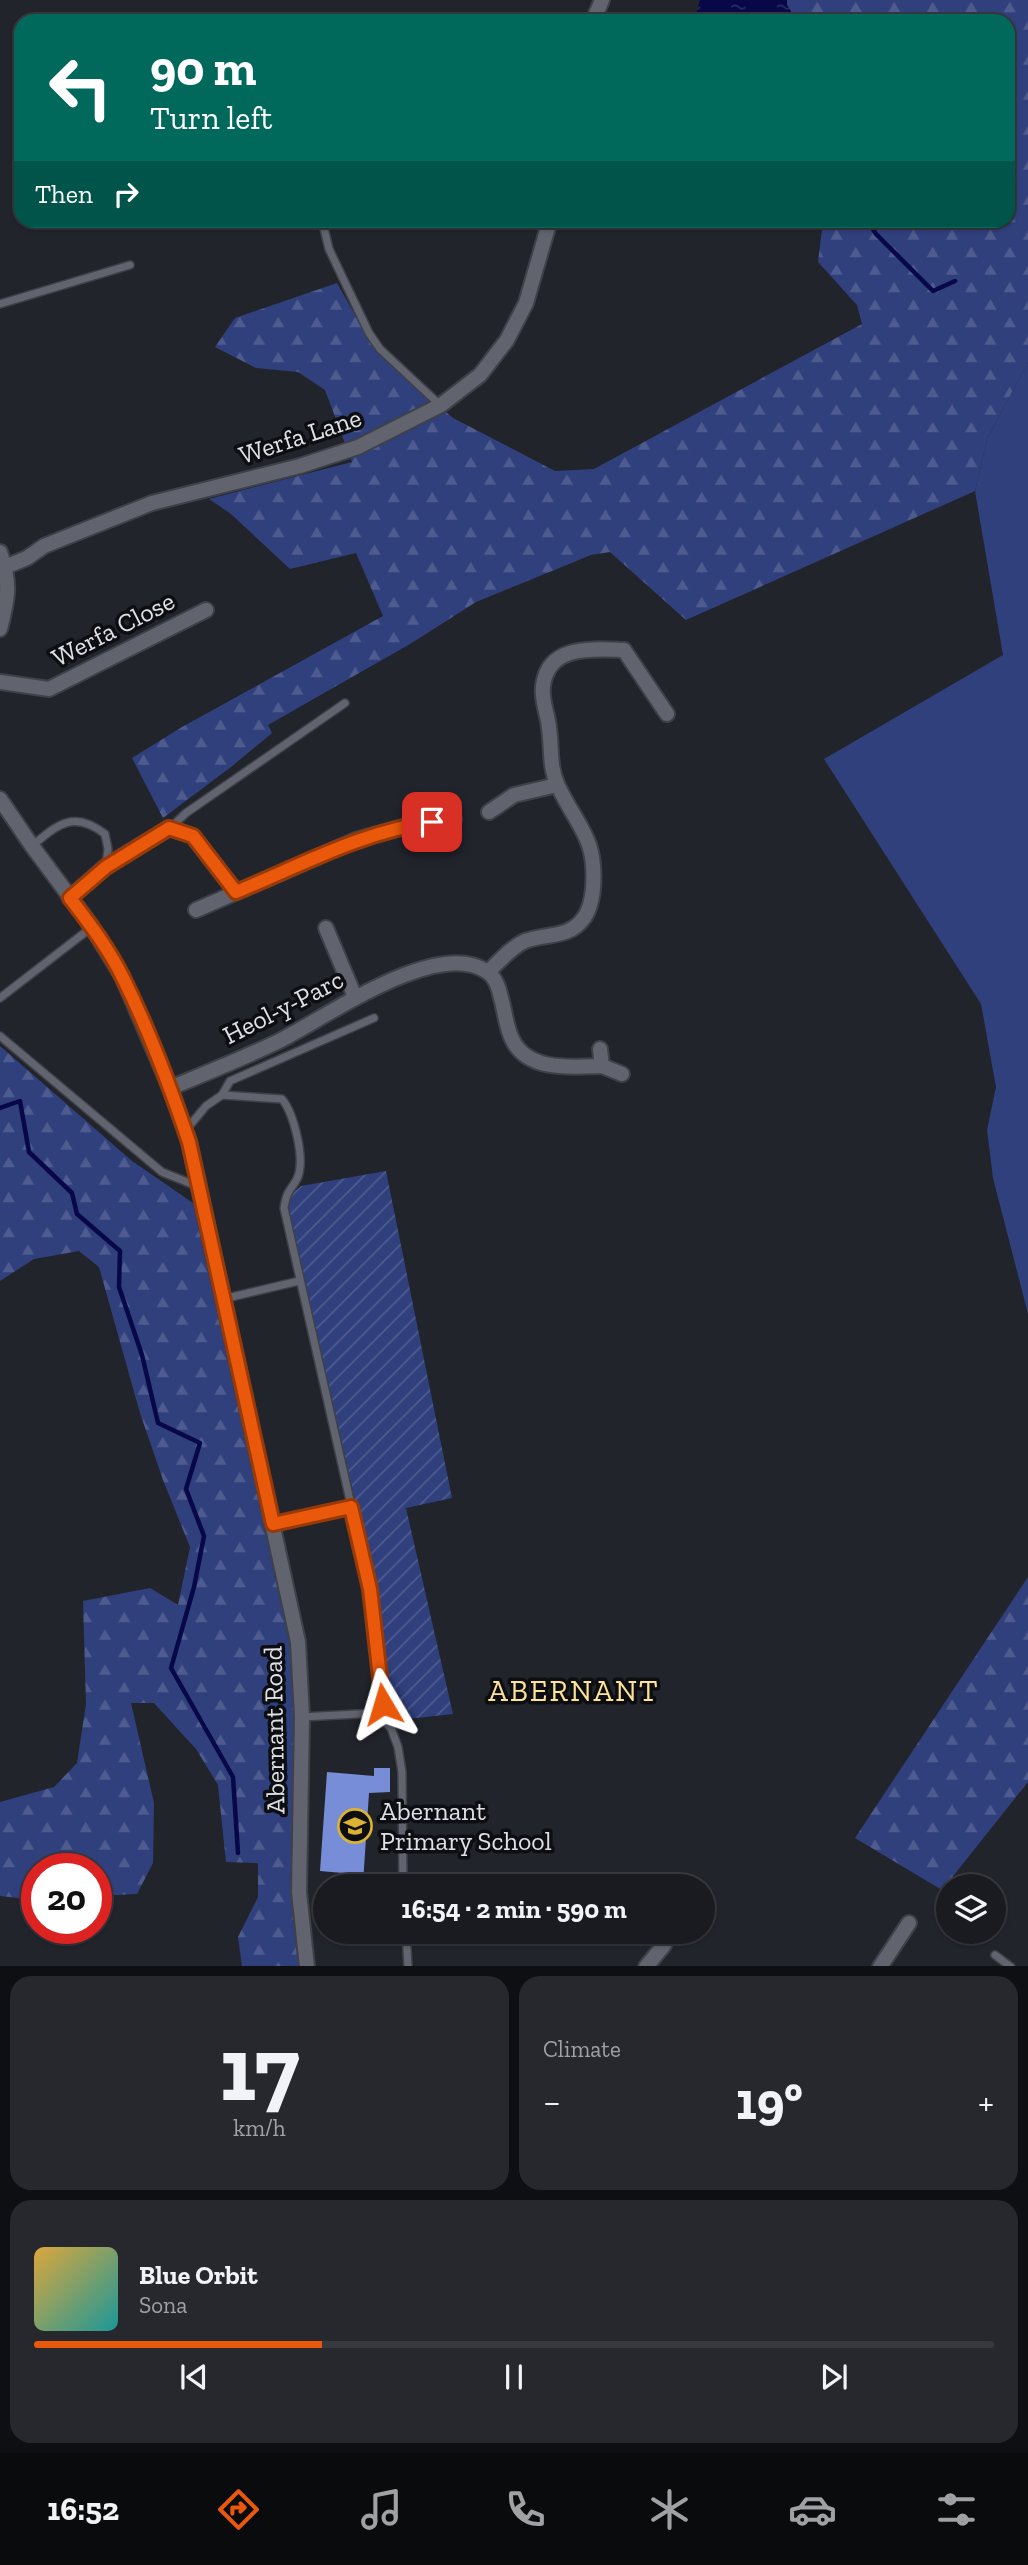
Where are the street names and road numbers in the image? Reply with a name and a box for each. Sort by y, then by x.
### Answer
street label: Werfa Lane [235,401,365,471]
street label: Werfa Close [46,584,180,674]
street label: Heol-y-Parc [217,963,349,1051]
street label: Abernant Road [257,1646,291,1814]

